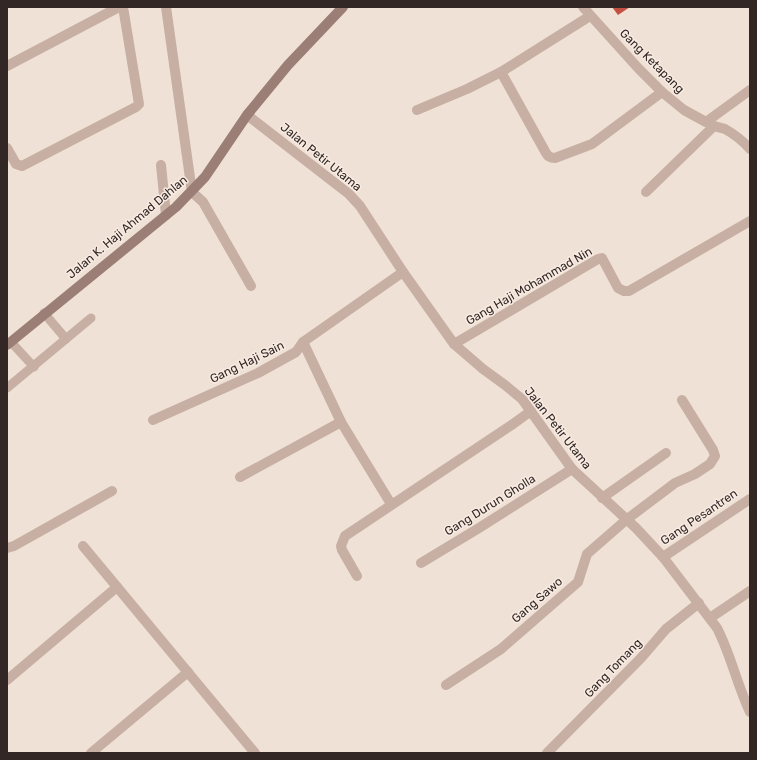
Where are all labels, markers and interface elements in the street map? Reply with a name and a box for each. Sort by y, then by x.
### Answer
street label: Gang Ketapang [617,26,687,96]
street label: Jalan Petir Utama [278,120,364,194]
street label: Jalan K. Haji Ahmad Dahlan [64,173,190,281]
street label: Gang Haji Mohammad Nin [463,244,595,328]
street label: Gang Haji Sain [208,338,286,386]
street label: Jalan Petir Utama [522,384,594,472]
street label: Gang Durun Gholla [442,471,538,539]
street label: Gang Pesantren [658,486,740,548]
street label: Gang Sawo [509,574,565,626]
street label: Gang Tomang [581,636,645,700]

